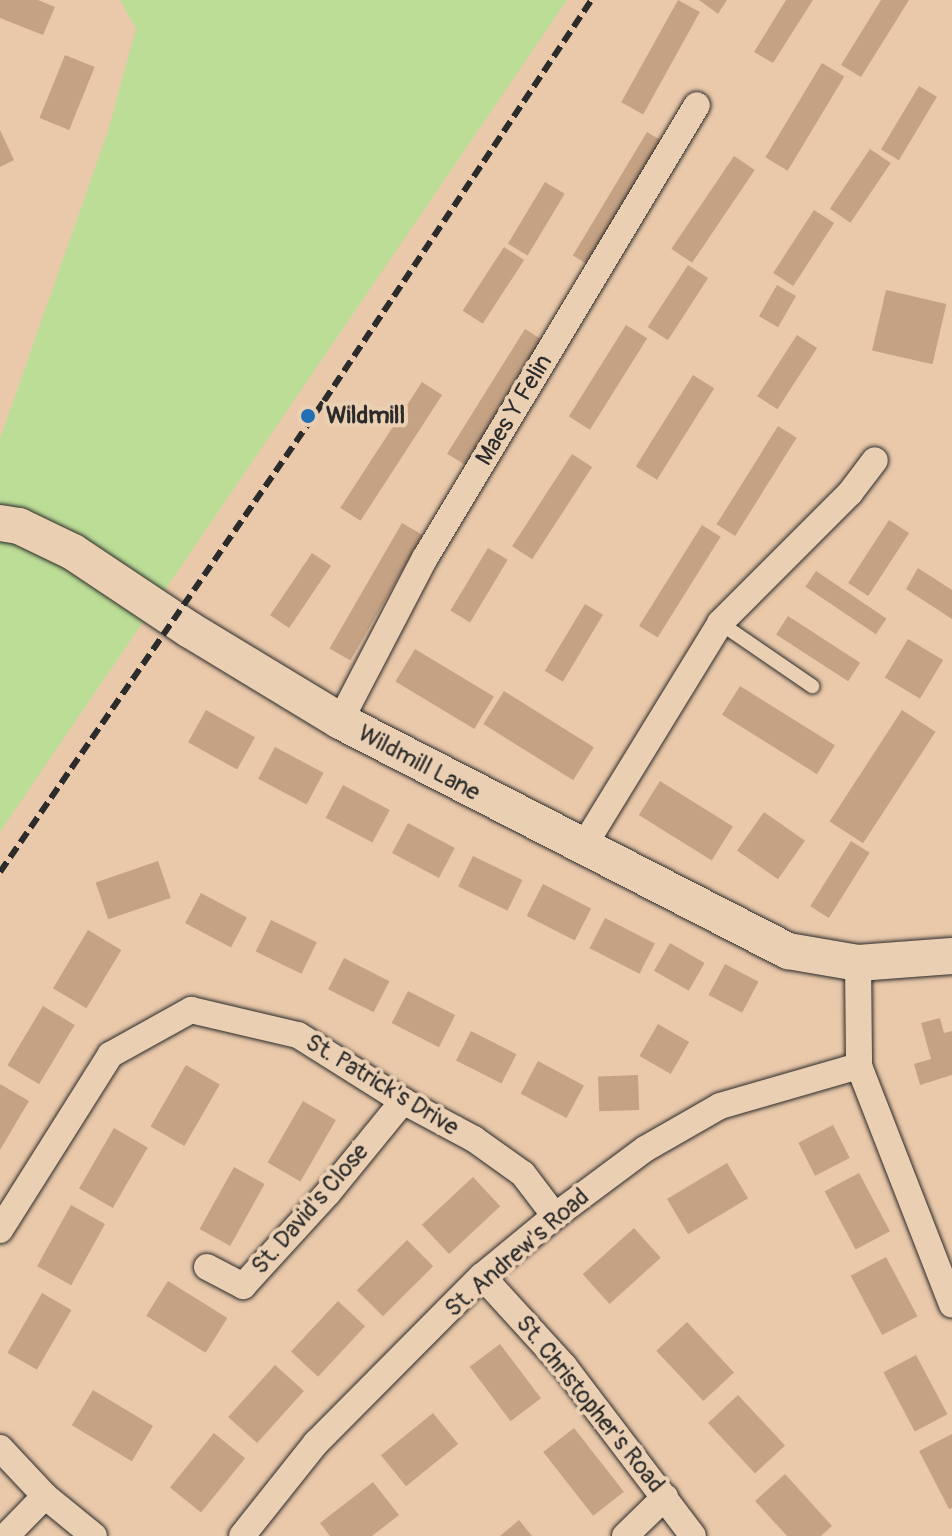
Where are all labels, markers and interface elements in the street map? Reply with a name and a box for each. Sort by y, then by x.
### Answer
street label: Maes Y Felin [470,349,558,471]
place label: Wildmill [326,402,405,430]
marker: Wildmill [297,405,319,427]
street label: Wildmill Lane [353,719,485,807]
street label: St. Patrick's Drive [300,1028,464,1142]
street label: St. David's Close [245,1138,375,1280]
street label: St. Andrew's Road [439,1183,595,1323]
street label: St. Christopher's Road [510,1309,670,1499]

